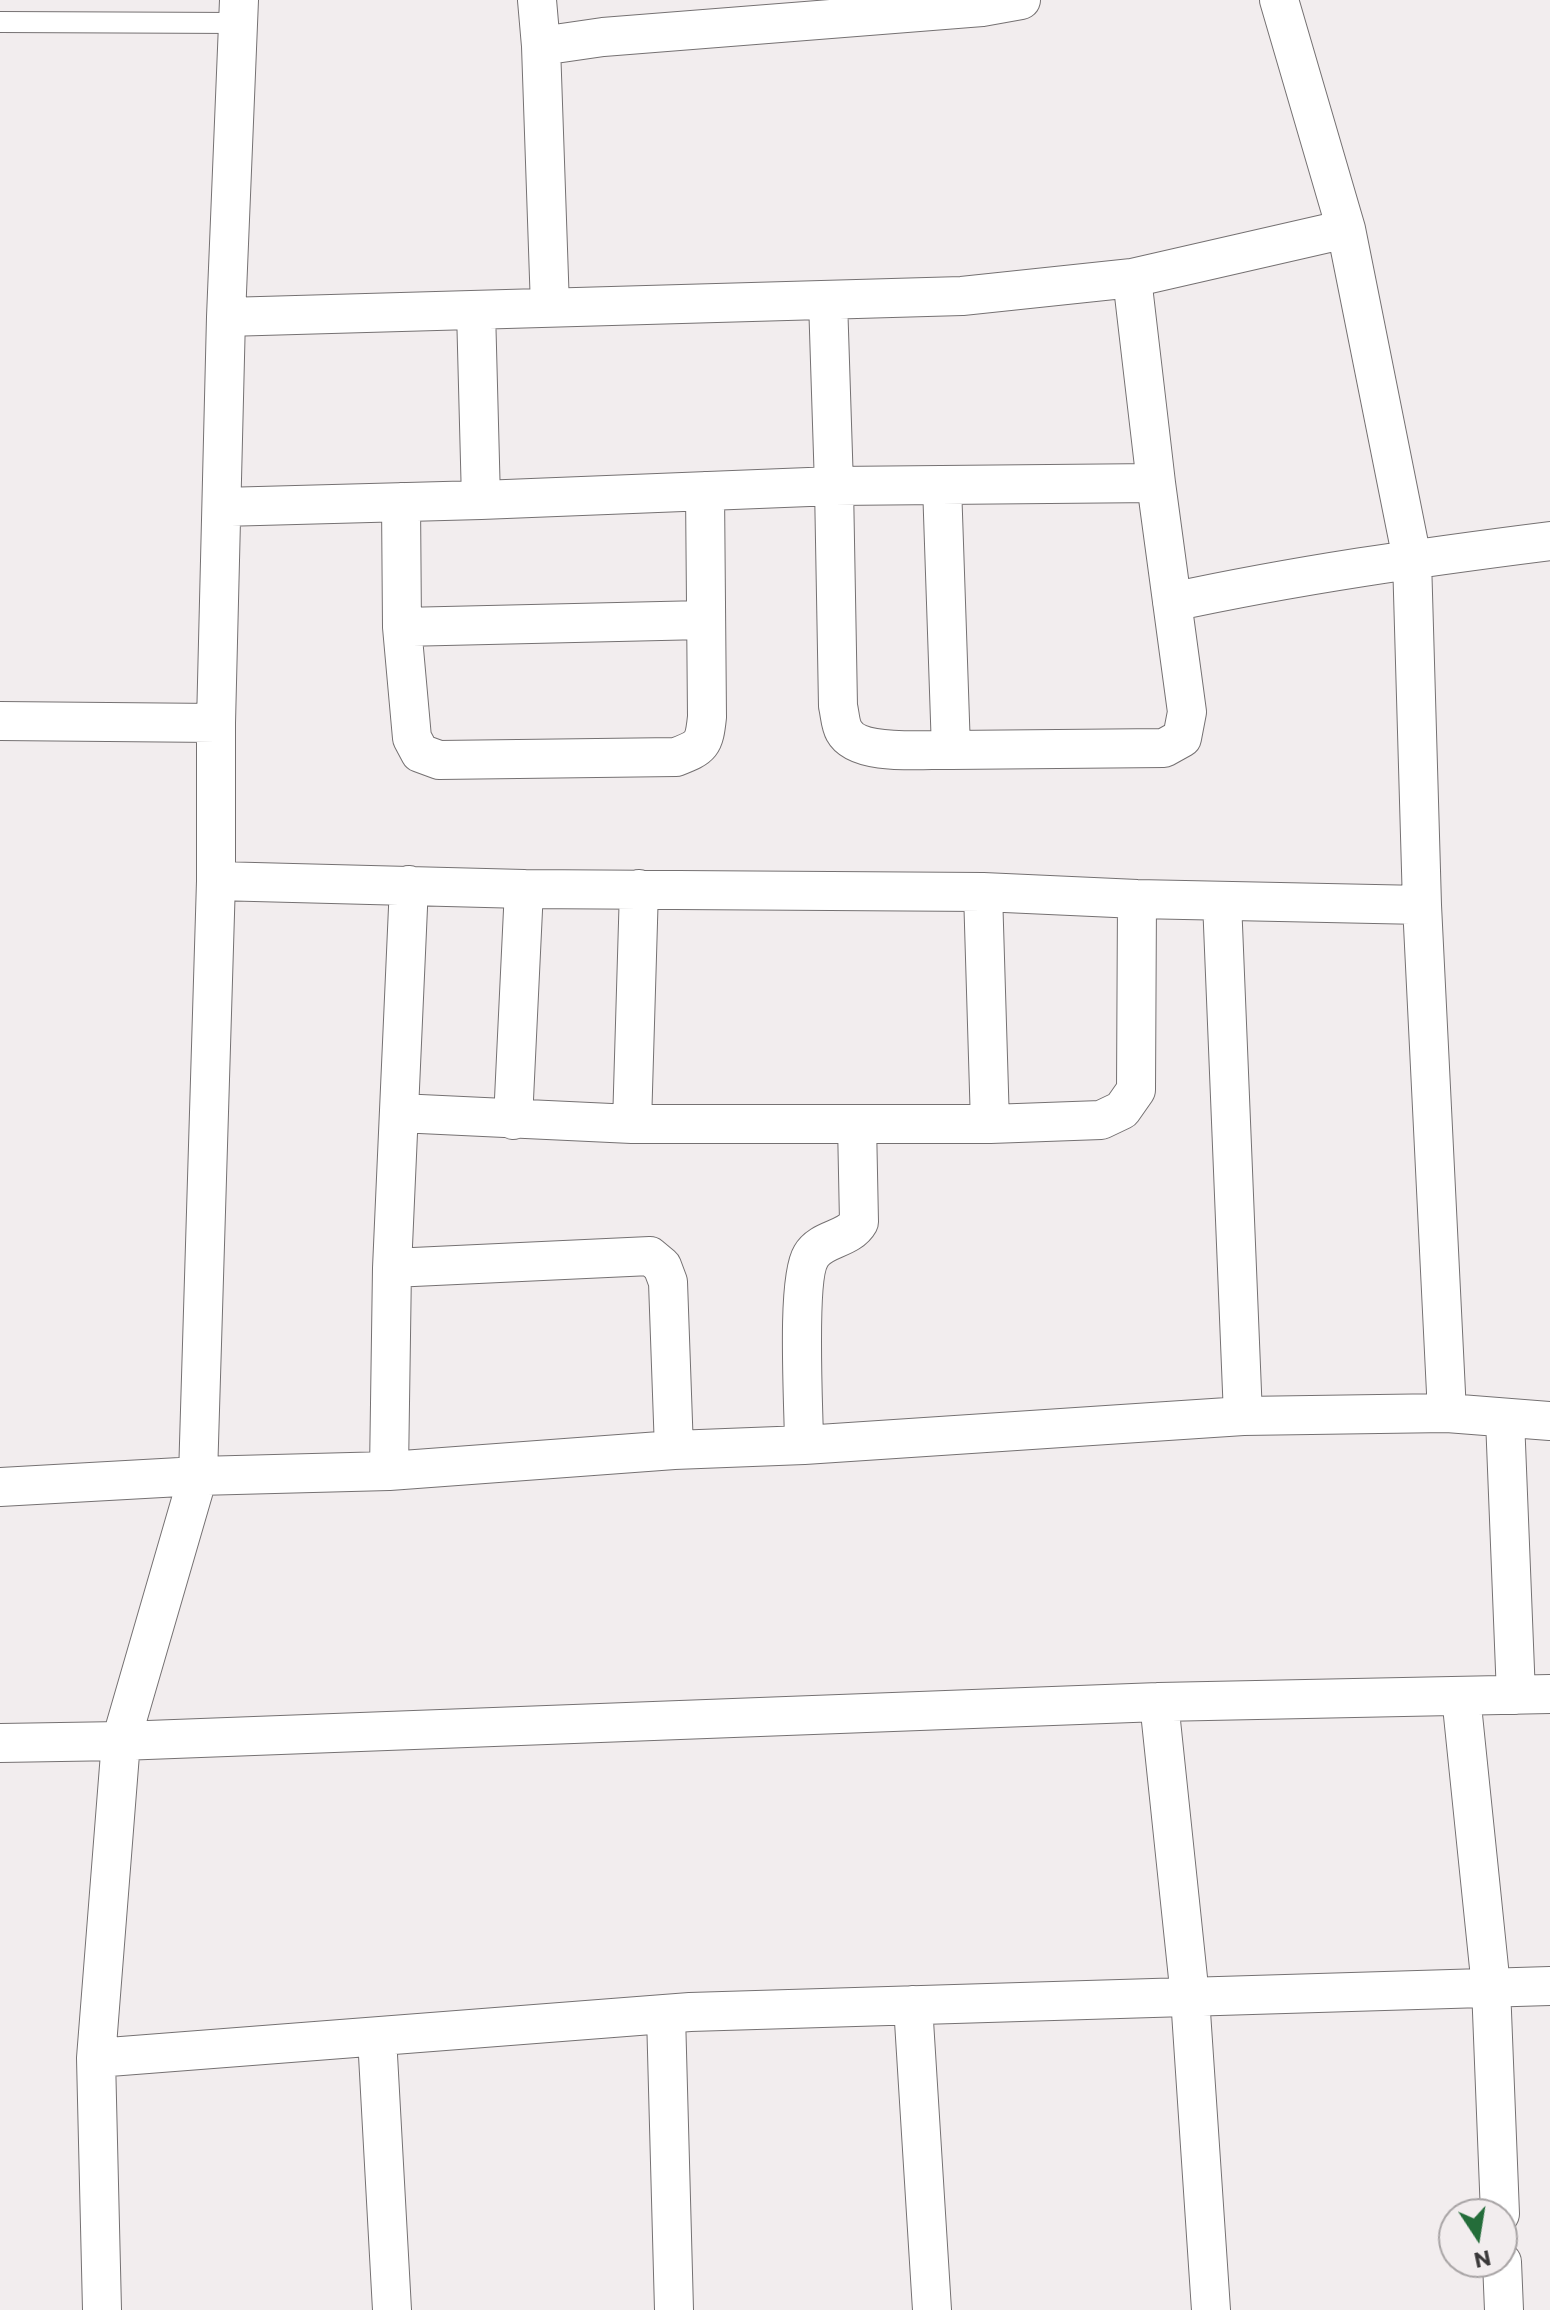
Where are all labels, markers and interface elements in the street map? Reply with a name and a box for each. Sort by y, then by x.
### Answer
north arrow [1438,2198,1518,2278]
text: N [1472,2245,1494,2275]

